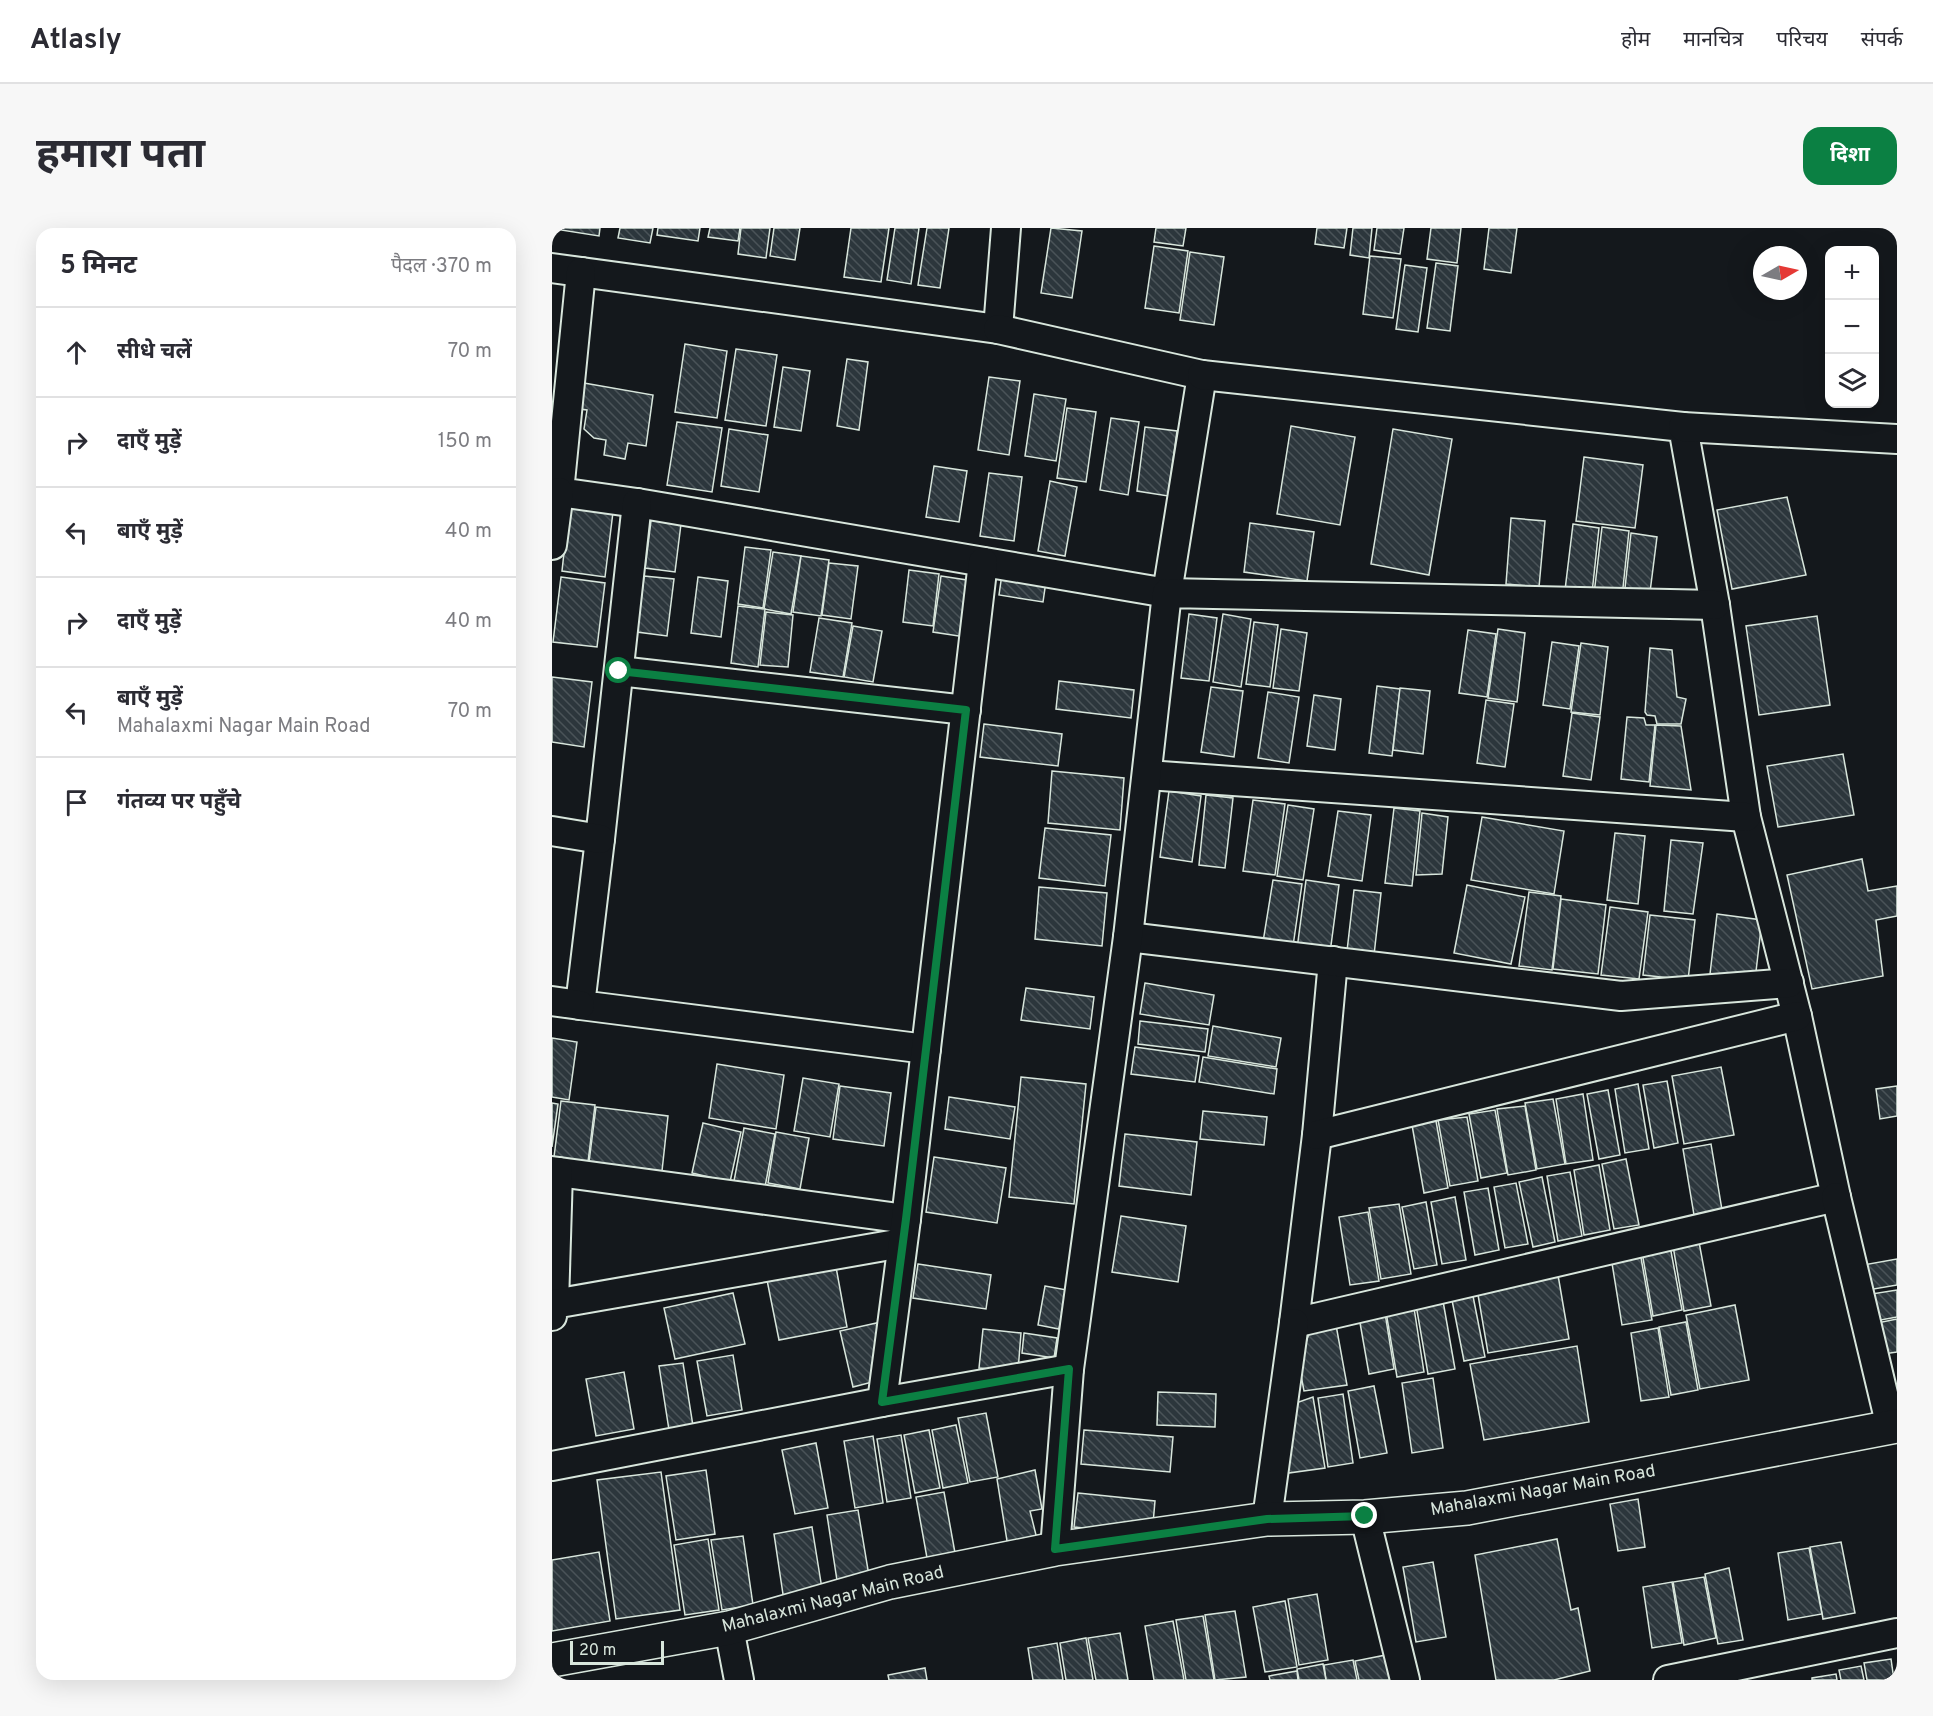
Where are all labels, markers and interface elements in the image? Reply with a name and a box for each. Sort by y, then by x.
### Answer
text: Atlasly [30,23,122,59]
text: होम [1621,27,1650,54]
text: मानचित्र [1683,27,1743,54]
text: परिचय [1776,27,1828,54]
text: संपर्क [1861,27,1903,54]
button: दिशा [1803,127,1897,185]
text: हमारा पता [36,130,205,183]
north arrow [1753,246,1807,300]
map controls [1825,246,1879,408]
button: + [1825,246,1879,300]
text: 5 मिनट [60,250,137,283]
text: पैदल · 370 m [391,254,492,280]
button: − [1825,300,1879,354]
icon: ahead [60,336,93,369]
text: सीधे चलें [117,339,192,366]
text: 70 m [448,339,492,365]
button: layers [1825,354,1879,408]
icon: right [60,426,93,459]
text: दाएँ मुड़ें [117,429,182,456]
text: 150 m [438,429,492,455]
icon: left [60,516,93,549]
text: बाएँ मुड़ें [117,519,183,546]
text: 40 m [445,519,492,545]
icon: right [60,606,93,639]
text: दाएँ मुड़ें [117,609,182,636]
text: 40 m [445,609,492,635]
route start [605,657,631,683]
text: बाएँ मुड़ें [117,686,183,713]
icon: left [60,696,93,729]
text: 70 m [448,699,492,725]
text: Mahalaxmi Nagar Main Road [117,714,371,740]
icon: arrive [60,786,93,819]
text: गंतव्य पर पहुँचे [117,789,241,816]
street label: Mahalaxmi Nagar Main Road [1429,1460,1657,1522]
route end [1351,1502,1377,1528]
street label: Mahalaxmi Nagar Main Road [720,1561,946,1639]
scale bar [570,1638,664,1666]
text: 20 m [579,1641,616,1661]

